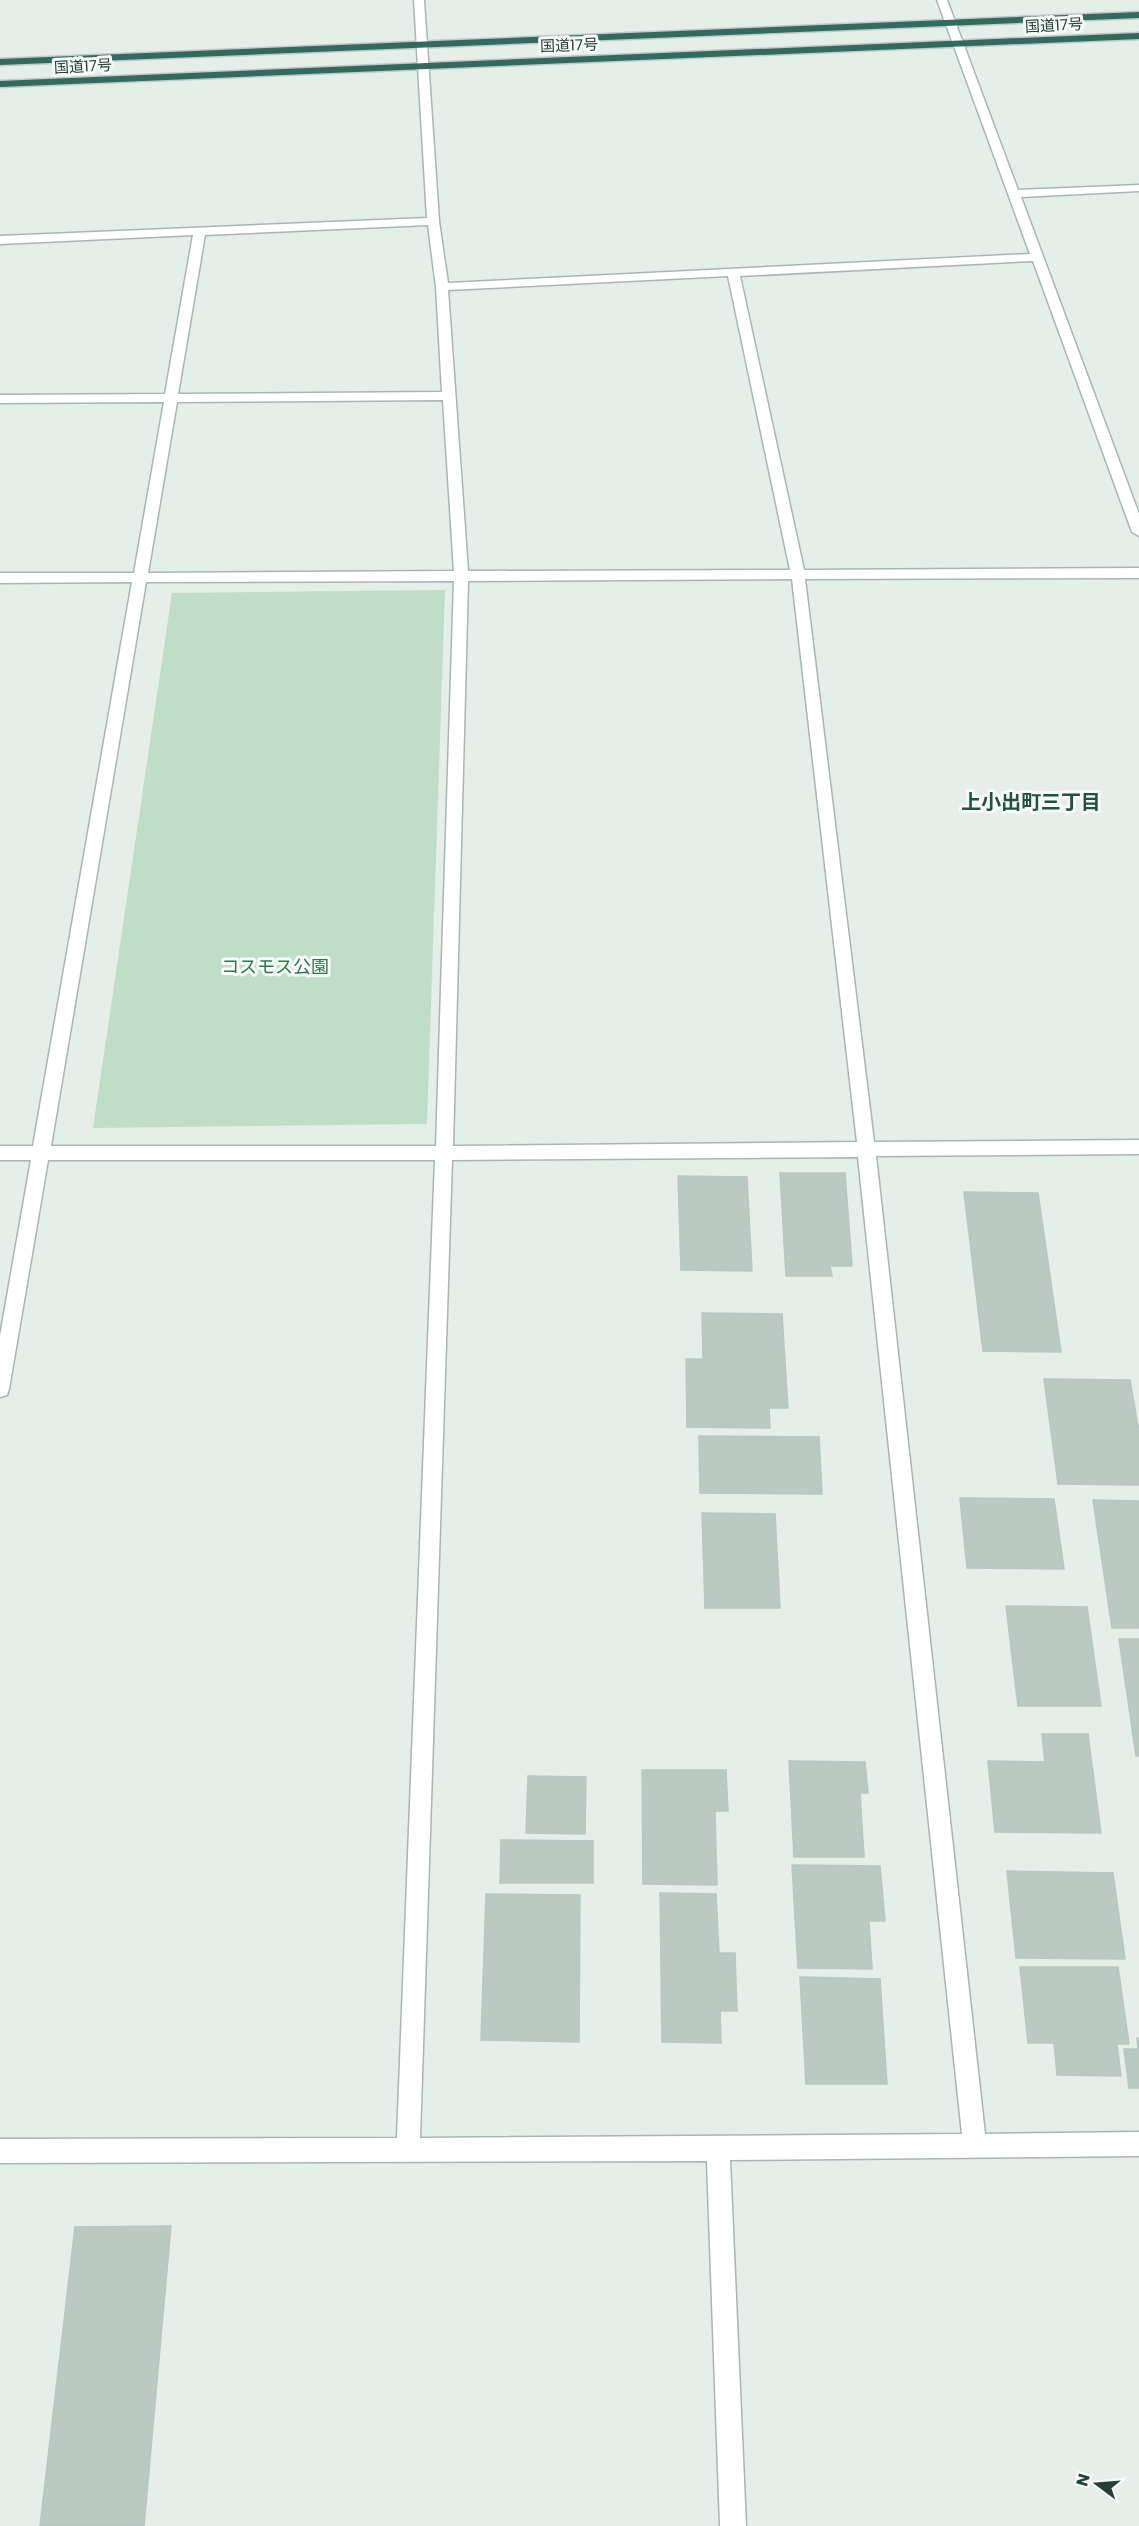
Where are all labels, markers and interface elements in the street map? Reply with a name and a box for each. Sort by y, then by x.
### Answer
street label: 国道17号 [1024,13,1084,37]
street label: 国道17号 [540,33,598,57]
street label: 国道17号 [53,54,113,78]
district label: 上小出町三丁目 [961,788,1101,816]
park label: コスモス公園 [221,954,329,979]
north arrow [1067,2454,1127,2514]
text: N [1070,2471,1096,2489]

